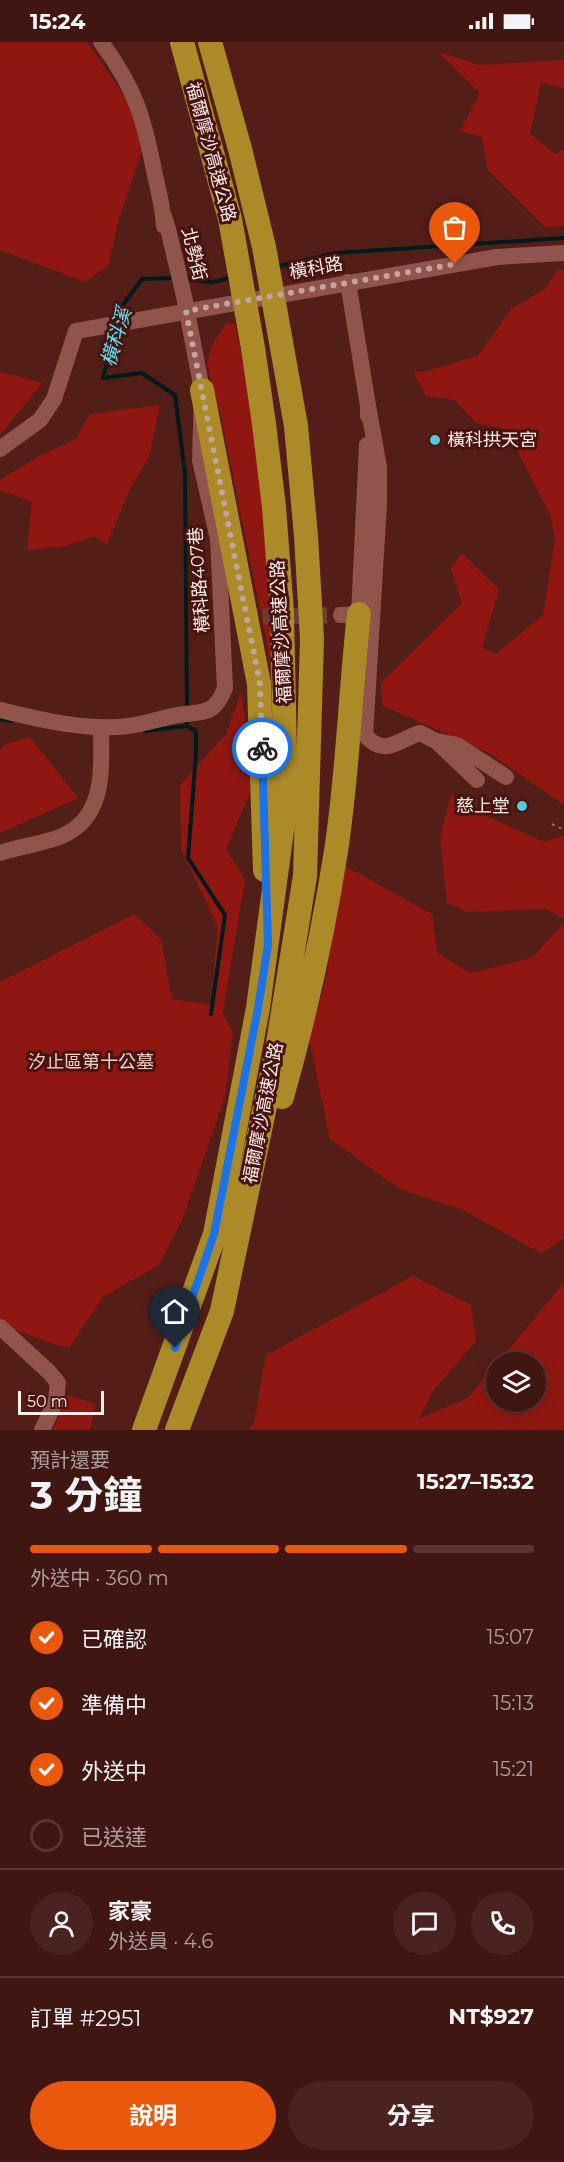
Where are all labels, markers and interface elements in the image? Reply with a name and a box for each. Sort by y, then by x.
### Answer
text: 15:24 [30,8,85,35]
street label: 福爾摩沙高速公路 [182,80,240,224]
pin [429,202,480,264]
icon: bag [438,211,471,244]
street label: 北勢街 [177,225,211,283]
street label: 橫科路 [288,252,344,284]
water label: 橫科溪 [96,302,137,369]
place label: 橫科拱天宮 [447,429,537,451]
marker: 橫科拱天宮 [428,433,442,447]
street label: 橫科路407巷 [184,526,214,634]
street label: 福爾摩沙高速公路 [266,560,296,704]
courier [232,718,292,778]
icon: bike [246,732,279,765]
place label: 慈上堂 [456,795,510,817]
marker: 慈上堂 [515,799,529,813]
street label: 福爾摩沙高速公路 [238,1040,288,1186]
park label: 汐止區第十公墓 [28,1051,154,1073]
pin [149,1286,200,1348]
icon: home [158,1295,191,1328]
map controls [486,1352,546,1412]
button: layers [486,1352,546,1412]
scale bar [18,1388,104,1416]
text: 50 m [27,1392,68,1411]
text: 預計還要 [30,1448,110,1472]
text: 15:27–15:32 [417,1468,534,1495]
text: 3 分鐘 [30,1471,142,1519]
text: 外送中 · 360 m [30,1566,169,1590]
icon: check [30,1621,63,1654]
text: 15:07 [486,1625,534,1649]
text: 已確認 [81,1626,147,1653]
icon: check [30,1687,63,1720]
text: 15:13 [493,1691,534,1715]
text: 準備中 [81,1692,147,1719]
icon: check [30,1753,63,1786]
text: 15:21 [493,1757,534,1781]
text: 外送中 [81,1758,147,1785]
text: 已送達 [81,1824,147,1851]
button: person [30,1892,93,1955]
button: chat [393,1892,456,1955]
button: phone [471,1892,534,1955]
text: 家豪 [108,1898,152,1925]
text: 外送員 · 4.6 [108,1929,213,1953]
text: NT$927 [448,2003,534,2030]
text: 訂單 #2951 [30,2005,141,2032]
button: 說明 [30,2081,276,2150]
button: 分享 [288,2081,534,2150]

